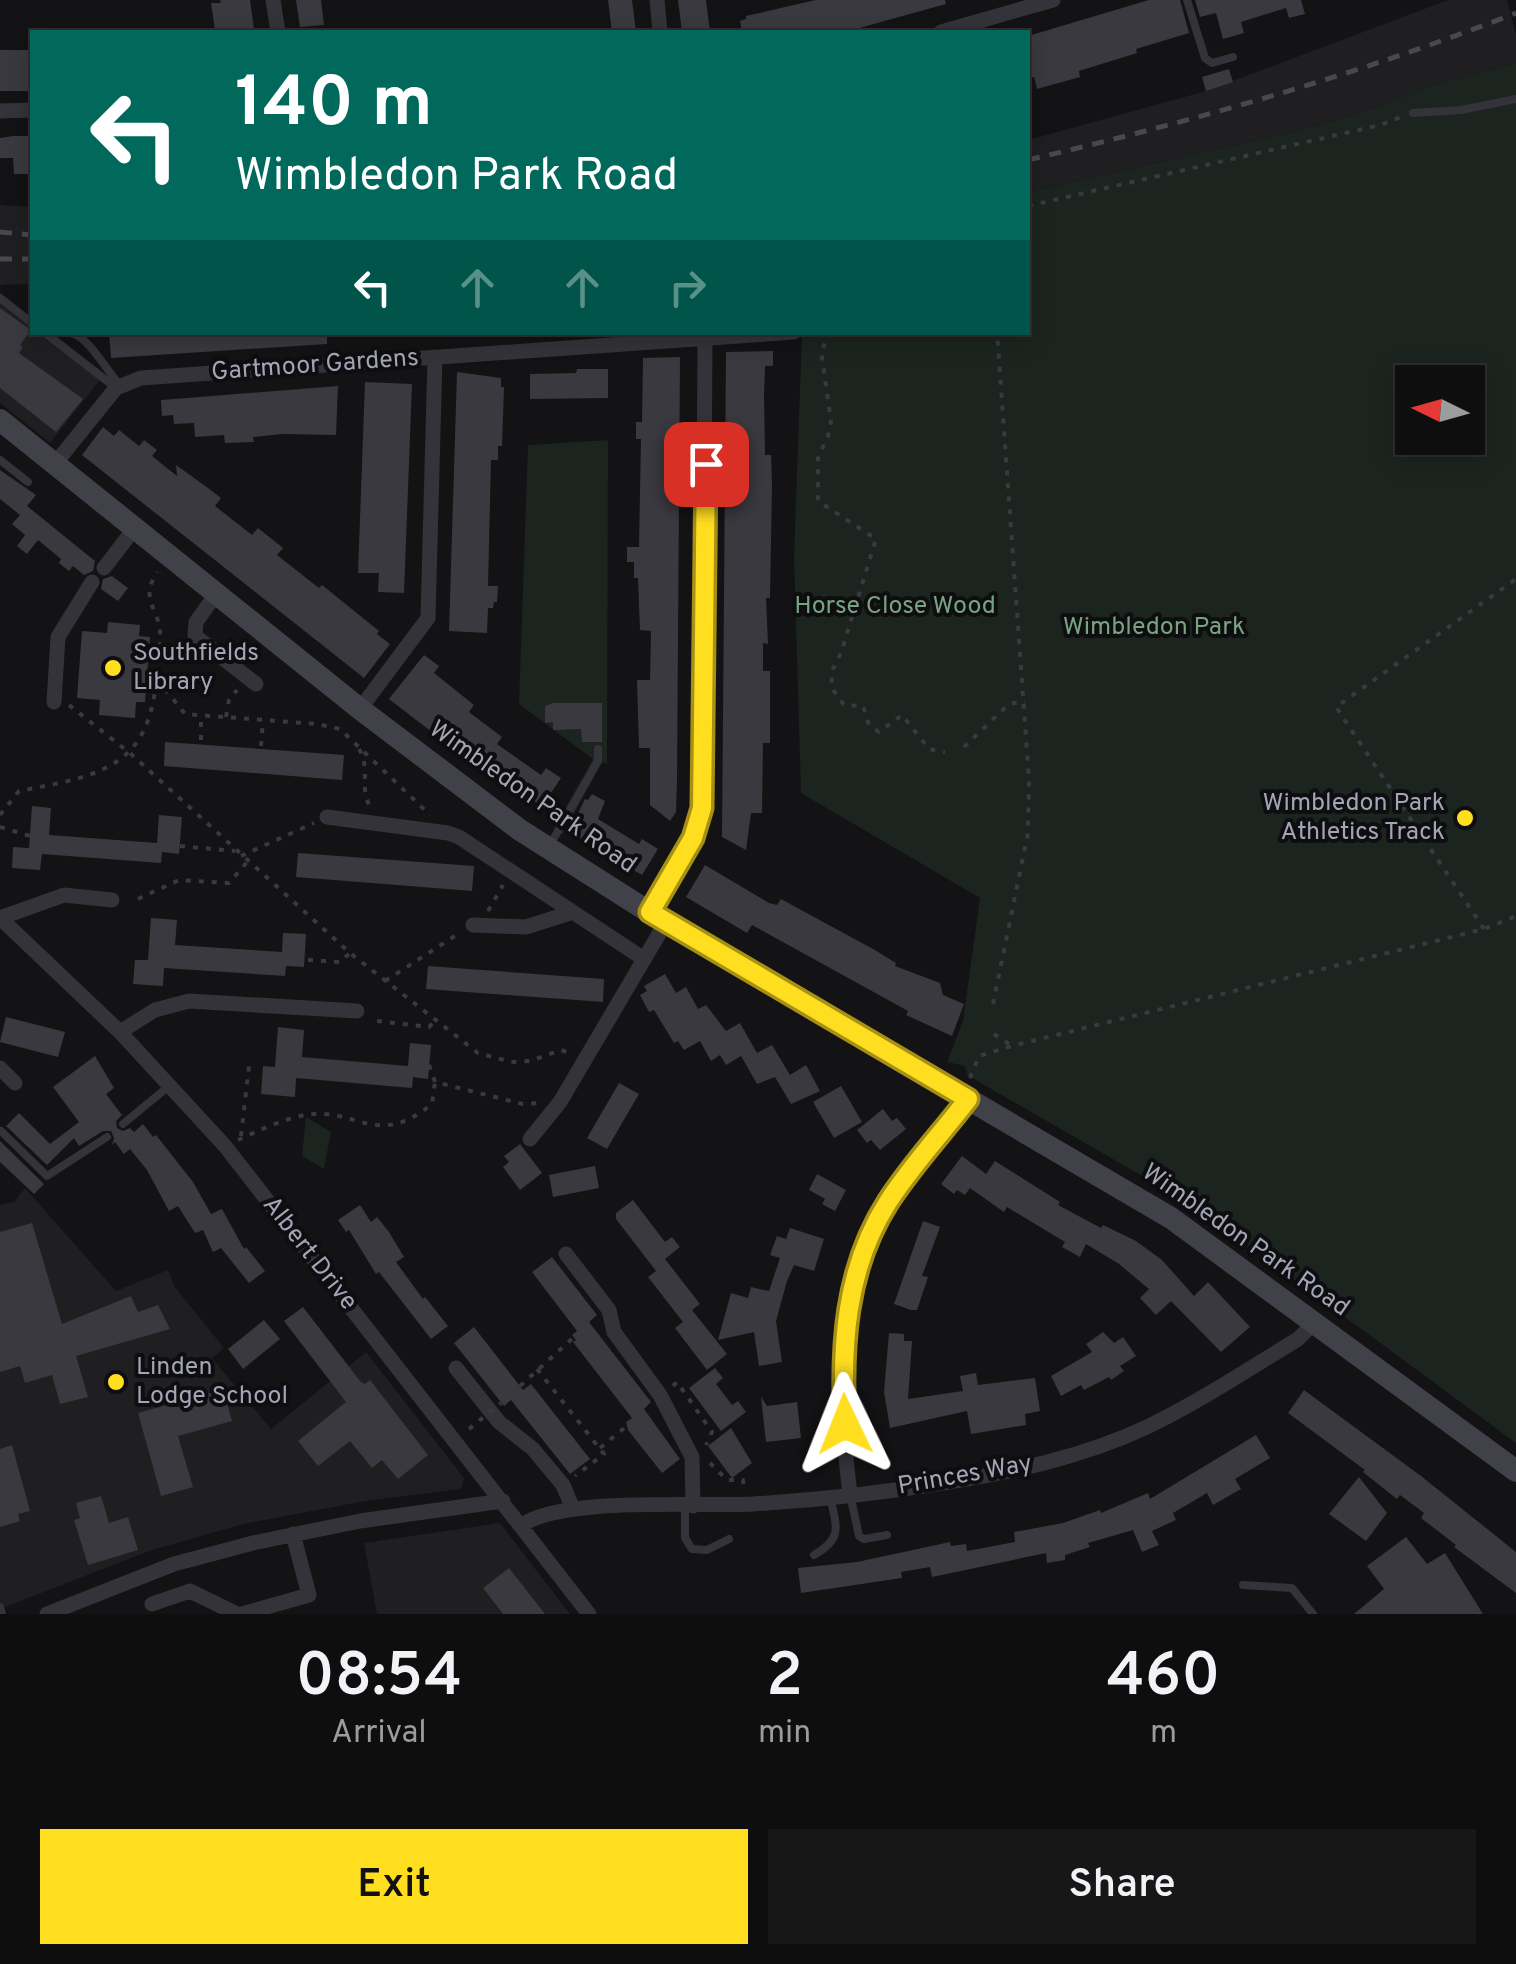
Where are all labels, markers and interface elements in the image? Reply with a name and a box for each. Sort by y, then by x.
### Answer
text: 140 m [235,62,433,151]
icon: left [70,70,200,200]
text: Wimbledon Park Road [235,149,678,206]
icon: left [345,260,400,315]
icon: ahead [450,260,505,315]
icon: ahead [555,260,610,315]
icon: right [660,260,715,315]
street label: Gartmoor Gardens [210,343,420,389]
north arrow [1395,365,1485,455]
map controls [1395,365,1485,455]
pin [664,422,749,507]
icon: arrive [679,437,734,492]
park label: Horse Close Wood [794,591,996,623]
park label: Wimbledon Park [1063,612,1245,644]
place label: Southfields Library [133,638,259,699]
marker: Southfields Library [102,657,124,679]
street label: Wimbledon Park Road [422,714,642,882]
place label: Wimbledon Park Athletics Track [1263,788,1445,849]
marker: Wimbledon Park Athletics Track [1454,807,1476,829]
street label: Wimbledon Park Road [1135,1157,1355,1325]
street label: Albert Drive [254,1190,364,1318]
place label: Linden Lodge School [136,1352,288,1413]
marker: Linden Lodge School [105,1371,127,1393]
position arrow [793,1372,897,1476]
street label: Princes Way [895,1448,1035,1504]
text: 08:54 [296,1641,462,1717]
text: 2 [766,1641,803,1717]
text: 460 [1107,1641,1220,1717]
text: Arrival [331,1714,427,1754]
text: min [758,1714,811,1754]
text: m [1150,1714,1177,1754]
button: Exit [40,1829,748,1944]
button: Share [768,1829,1476,1944]

